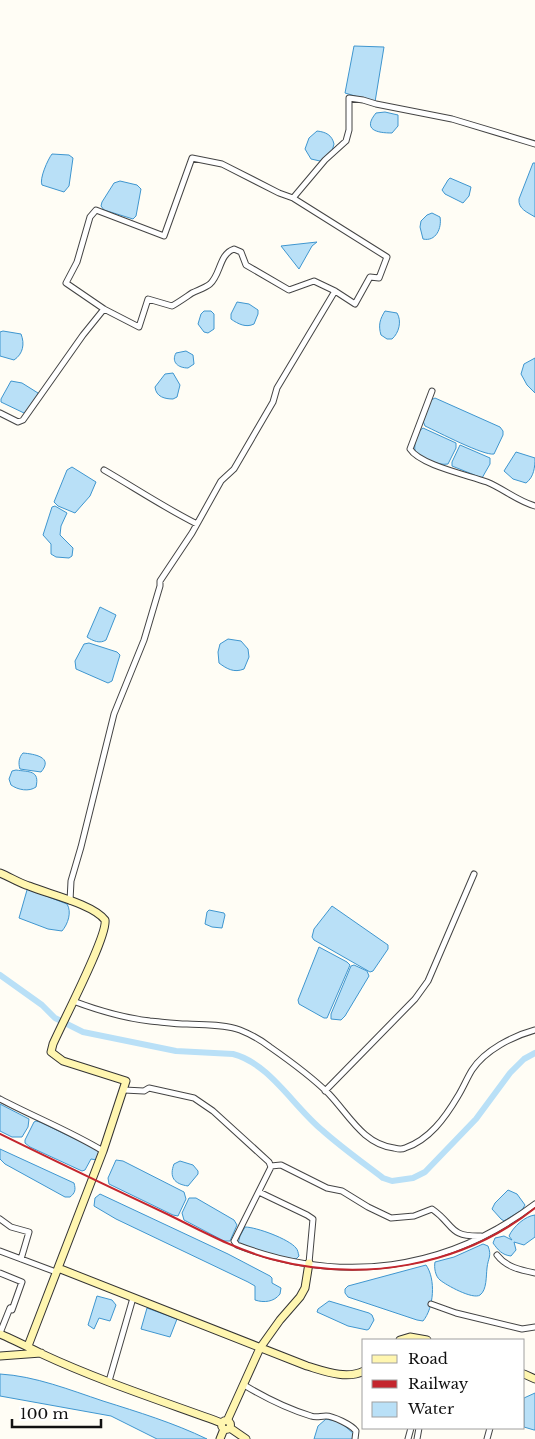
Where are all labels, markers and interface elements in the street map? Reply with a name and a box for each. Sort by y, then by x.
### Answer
legend [362,1339,525,1429]
text: Road [408,1349,448,1368]
text: Railway [408,1374,469,1393]
scale bar [12,1396,101,1428]
text: Water [407,1399,455,1418]
text: 100 m [20,1404,69,1423]

